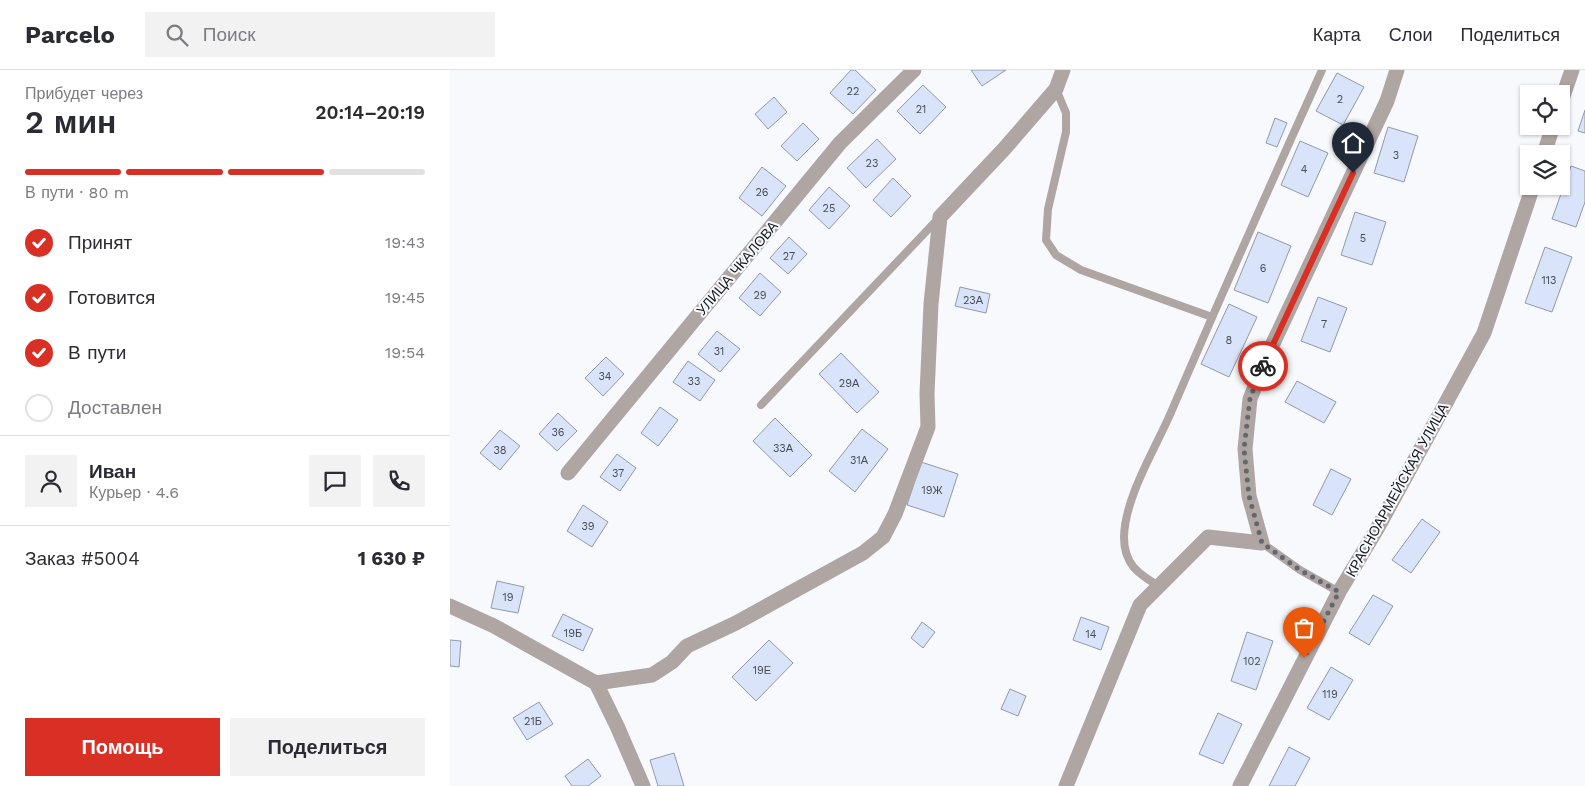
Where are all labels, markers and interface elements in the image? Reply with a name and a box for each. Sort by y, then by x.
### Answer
search box [145,12,495,57]
text: Parcelo [25,21,115,49]
icon: search [163,21,191,49]
text: Поиск [203,23,255,46]
text: Карта [1313,24,1361,45]
text: Слои [1389,24,1433,45]
text: Поделиться [1461,24,1560,45]
text: Прибудет через [25,84,143,103]
house number: 22 [847,85,859,98]
map controls [1520,85,1570,195]
button: locate [1520,85,1570,135]
house number: 2 [1337,93,1343,106]
text: 20:14–20:19 [315,101,425,124]
text: 2 мин [25,103,116,141]
house number: 21 [916,103,926,116]
pin [1332,122,1374,173]
icon: home [1339,129,1367,157]
button: layers [1520,145,1570,195]
house number: 3 [1393,149,1399,162]
house number: 23 [866,157,878,170]
house number: 4 [1301,163,1308,176]
text: В пути · 80 m [25,183,129,202]
house number: 26 [755,186,769,199]
house number: 25 [823,202,835,215]
street label: УЛИЦА ЧКАЛОВА [693,217,781,318]
icon: check [25,229,53,257]
text: Принят [68,231,132,254]
house number: 5 [1360,232,1366,245]
text: 19:43 [385,233,425,252]
house number: 27 [783,250,795,263]
house number: 6 [1260,262,1267,275]
house number: 113 [1542,274,1557,287]
icon: check [25,284,53,312]
text: Готовится [68,286,155,309]
text: 19:45 [385,288,425,307]
house number: 29 [753,289,767,302]
house number: 23А [963,294,984,307]
house number: 7 [1321,318,1327,331]
house number: 8 [1226,334,1233,347]
icon: check [25,339,53,367]
text: В пути [68,341,126,364]
courier [1238,341,1288,391]
text: 19:54 [385,343,425,362]
house number: 31 [714,345,724,358]
icon: bike [1249,352,1277,380]
house number: 34 [598,370,612,383]
house number: 33 [688,375,700,388]
house number: 29А [839,377,860,390]
text: Доставлен [68,396,162,419]
street label: КРАСНОАРМЕЙСКАЯ УЛИЦА [1342,399,1452,580]
house number: 36 [551,426,565,439]
house number: 33А [773,442,794,455]
house number: 38 [493,444,507,457]
house number: 31А [850,454,869,467]
button: person [25,455,77,507]
button: chat [309,455,361,507]
button: phone [373,455,425,507]
text: Иван [89,460,136,483]
house number: 37 [612,467,624,480]
text: Курьер · 4.6 [89,483,179,502]
house number: 19Ж [921,484,943,497]
house number: 39 [581,520,595,533]
text: Заказ #5004 [25,547,140,570]
text: 1 630 ₽ [358,547,425,570]
house number: 19 [502,591,514,604]
pin [1283,607,1325,658]
icon: bag [1290,614,1318,642]
house number: 19Б [564,627,582,640]
house number: 14 [1085,628,1097,641]
house number: 102 [1243,655,1261,668]
house number: 19Е [753,664,771,677]
house number: 119 [1322,688,1338,701]
house number: 21Б [524,715,542,728]
button: Помощь [25,718,220,776]
button: Поделиться [230,718,425,776]

